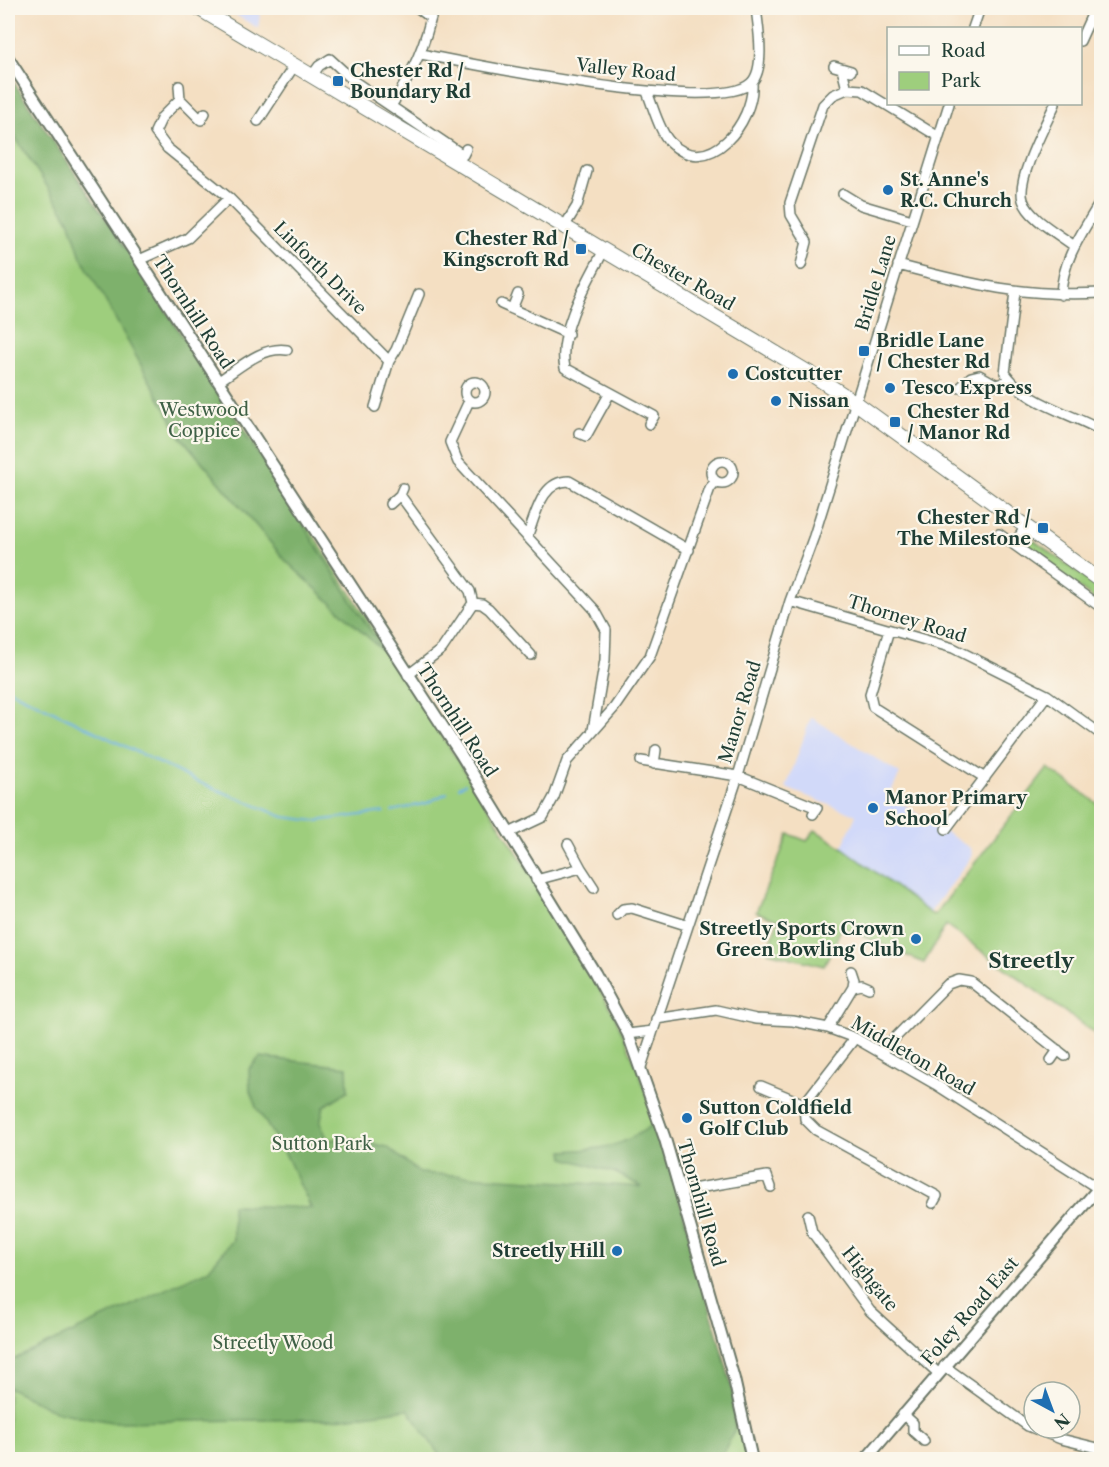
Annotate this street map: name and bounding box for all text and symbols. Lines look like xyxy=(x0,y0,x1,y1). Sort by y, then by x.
legend xyxy=(887,27,1082,105)
text: Road xyxy=(941,40,986,62)
street label: Valley Road xyxy=(574,54,677,86)
place label: Chester Rd / Boundary Rd xyxy=(350,60,471,103)
text: Park xyxy=(941,70,982,92)
marker: Chester Rd / Boundary Rd xyxy=(331,74,345,88)
place label: St. Anne's R.C. Church xyxy=(900,169,1013,212)
marker: St. Anne's R.C. Church xyxy=(881,183,895,197)
street label: Linforth Drive xyxy=(269,217,371,319)
place label: Chester Rd / Kingscroft Rd xyxy=(443,228,569,271)
street label: Bridle Lane xyxy=(851,232,901,334)
street label: Chester Road xyxy=(627,238,739,316)
marker: Chester Rd / Kingscroft Rd xyxy=(574,242,588,256)
street label: Thornhill Road xyxy=(148,251,238,373)
place label: Bridle Lane / Chester Rd xyxy=(876,330,990,373)
marker: Bridle Lane / Chester Rd xyxy=(857,344,871,358)
place label: Costcutter xyxy=(745,363,842,385)
marker: Costcutter xyxy=(726,367,740,381)
place label: Tesco Express xyxy=(902,377,1032,399)
marker: Tesco Express xyxy=(883,381,897,395)
place label: Nissan xyxy=(788,390,850,412)
marker: Nissan xyxy=(769,394,783,408)
park label: Westwood Coppice xyxy=(158,399,249,442)
place label: Chester Rd / Manor Rd xyxy=(907,401,1010,444)
marker: Chester Rd / Manor Rd xyxy=(888,415,902,429)
place label: Chester Rd / The Milestone xyxy=(897,507,1031,550)
marker: Chester Rd / The Milestone xyxy=(1036,521,1050,535)
street label: Thorney Road xyxy=(845,590,969,648)
street label: Manor Road xyxy=(714,658,766,766)
street label: Thornhill Road xyxy=(412,659,502,781)
place label: Manor Primary School xyxy=(885,787,1028,830)
marker: Manor Primary School xyxy=(866,801,880,815)
place label: Streetly Sports Crown Green Bowling Club xyxy=(699,918,905,961)
marker: Streetly Sports Crown Green Bowling Club xyxy=(909,932,923,946)
district label: Streetly xyxy=(988,948,1075,973)
street label: Middleton Road xyxy=(847,1012,979,1100)
place label: Sutton Coldfield Golf Club xyxy=(699,1097,852,1140)
marker: Sutton Coldfield Golf Club xyxy=(680,1111,694,1125)
park label: Sutton Park xyxy=(272,1133,374,1155)
street label: Thornhill Road xyxy=(672,1137,730,1269)
place label: Streetly Hill xyxy=(492,1240,605,1262)
street label: Highgate xyxy=(837,1242,903,1316)
marker: Streetly Hill xyxy=(610,1244,624,1258)
street label: Foley Road East xyxy=(917,1252,1024,1370)
park label: Streetly Wood xyxy=(212,1332,334,1354)
north arrow xyxy=(1022,1380,1082,1440)
text: N xyxy=(1050,1409,1074,1433)

